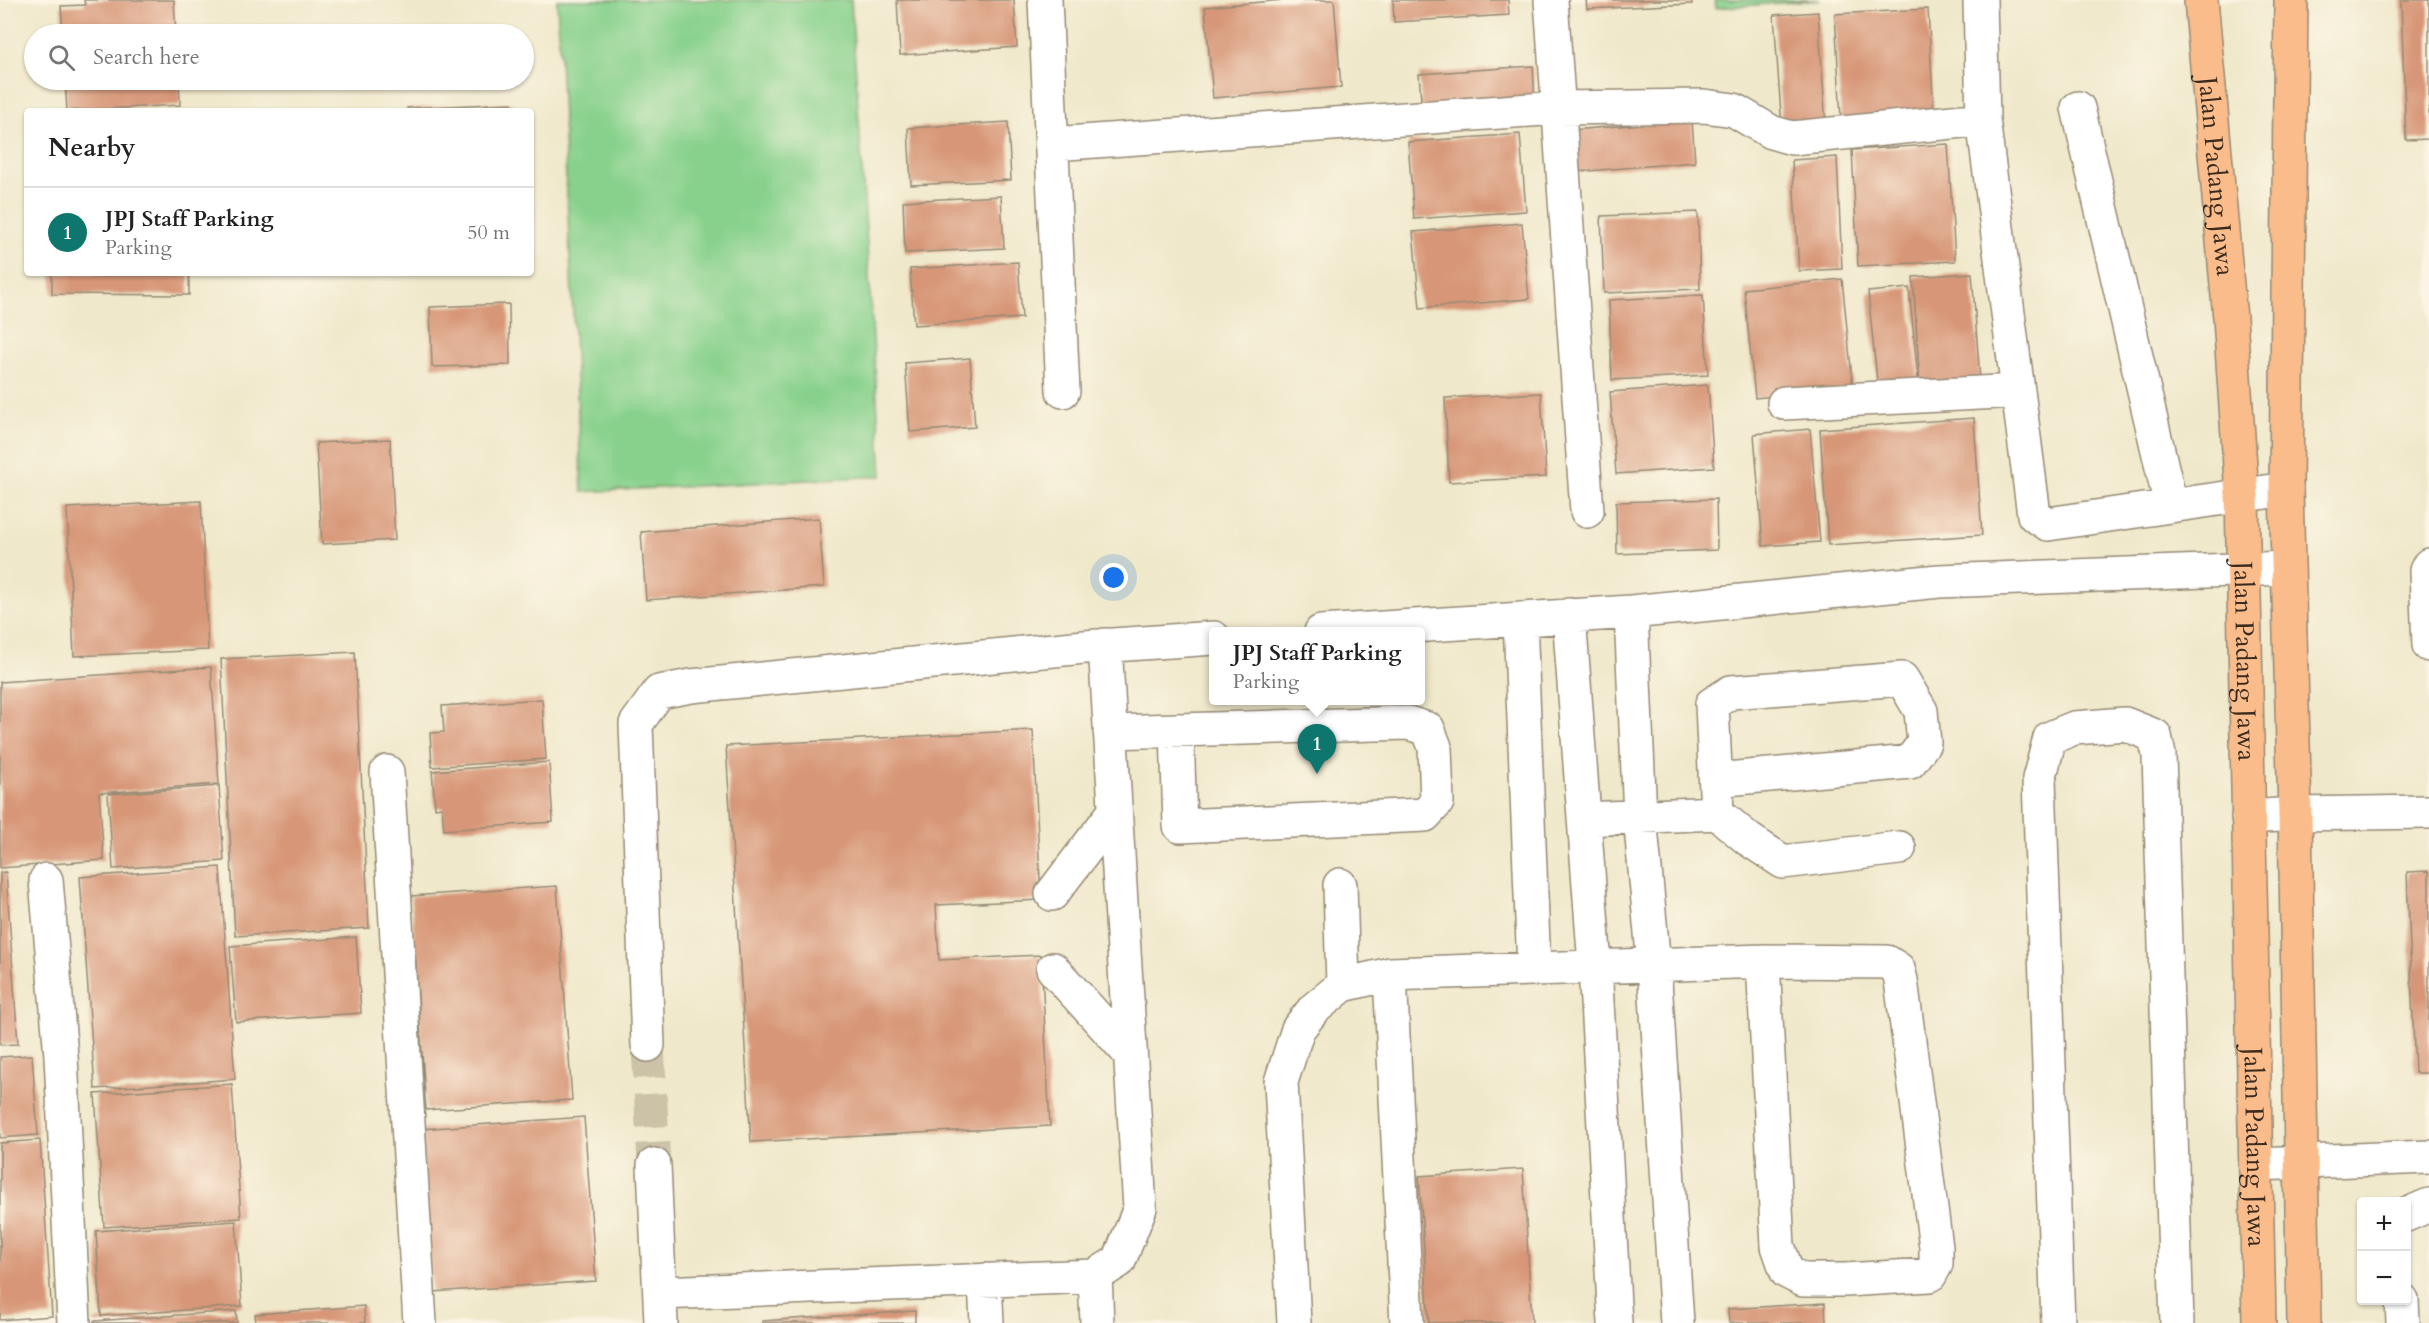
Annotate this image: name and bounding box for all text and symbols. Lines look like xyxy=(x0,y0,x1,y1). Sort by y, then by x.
search box xyxy=(24,24,534,90)
icon: search xyxy=(45,41,78,74)
text: Search here xyxy=(93,42,200,72)
street label: Jalan Padang Jawa xyxy=(2190,71,2243,277)
text: Nearby xyxy=(48,130,136,165)
text: JPJ Staff Parking xyxy=(105,204,274,234)
text: 1 xyxy=(62,219,73,246)
text: 50 m xyxy=(467,219,510,246)
text: Parking xyxy=(105,234,172,261)
street label: Jalan Padang Jawa xyxy=(2225,557,2264,762)
your location xyxy=(1099,563,1128,592)
popup xyxy=(1209,627,1425,705)
text: JPJ Staff Parking xyxy=(1233,638,1401,668)
text: Parking xyxy=(1233,668,1299,695)
pin: 1 xyxy=(1298,724,1336,774)
street label: Jalan Padang Jawa xyxy=(2235,1043,2274,1247)
map controls xyxy=(2357,1197,2411,1305)
button: + xyxy=(2357,1197,2411,1251)
button: − xyxy=(2357,1251,2411,1305)

